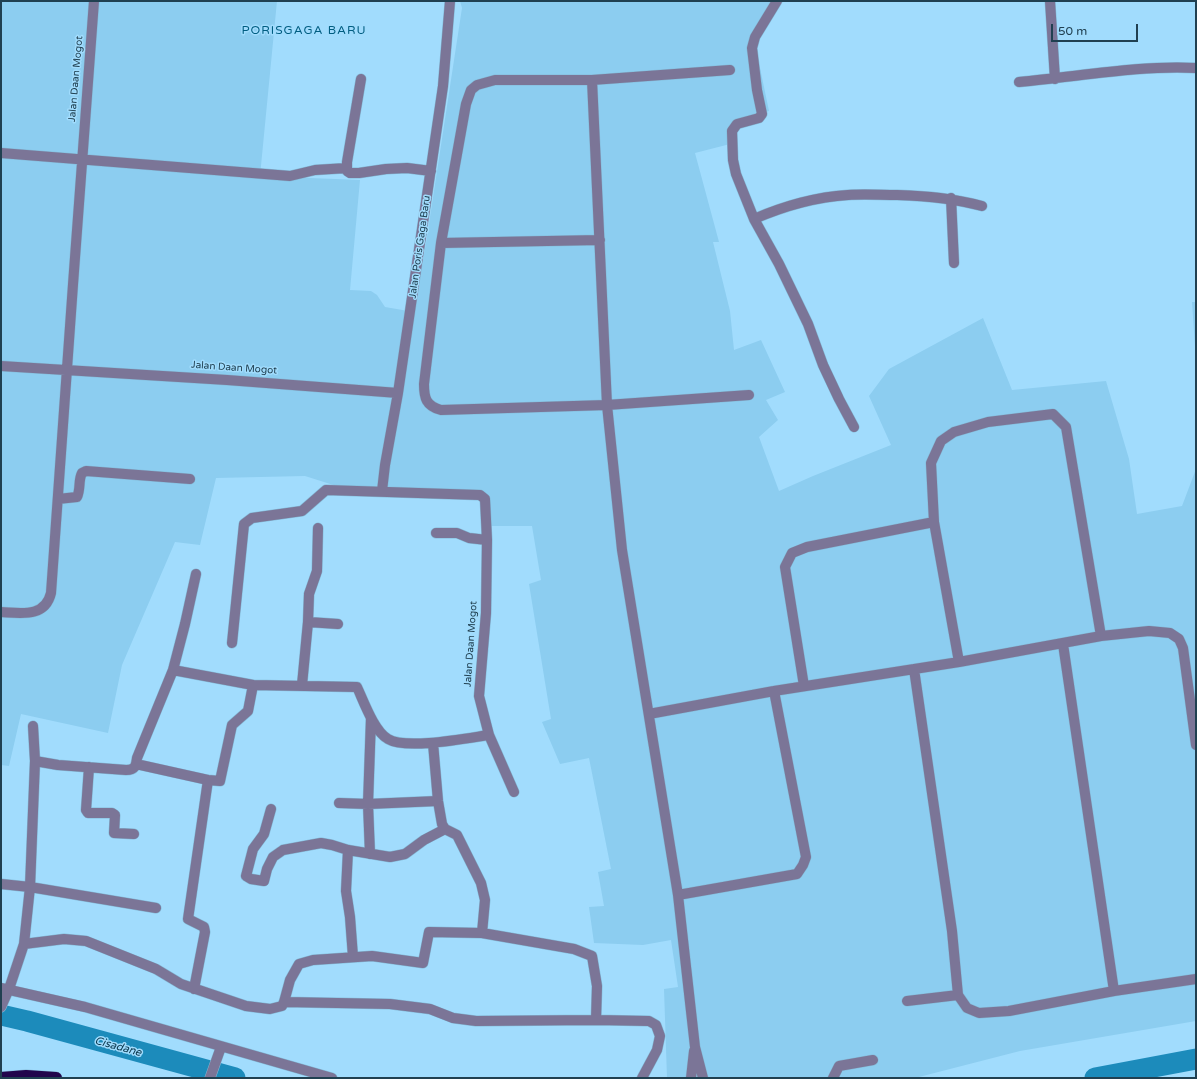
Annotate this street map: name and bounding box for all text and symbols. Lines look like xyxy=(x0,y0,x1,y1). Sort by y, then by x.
scale bar xyxy=(1053,16,1140,42)
district label: PORISGAGA BARU xyxy=(241,24,367,38)
text: 50 m xyxy=(1058,24,1087,38)
street label: Jalan Daan Mogot xyxy=(66,36,86,122)
street label: Jalan Poris Gaga Baru xyxy=(407,195,433,299)
street label: Jalan Daan Mogot xyxy=(191,359,277,377)
street label: Jalan Daan Mogot xyxy=(462,601,480,687)
water label: Cisadane xyxy=(93,1034,143,1060)

